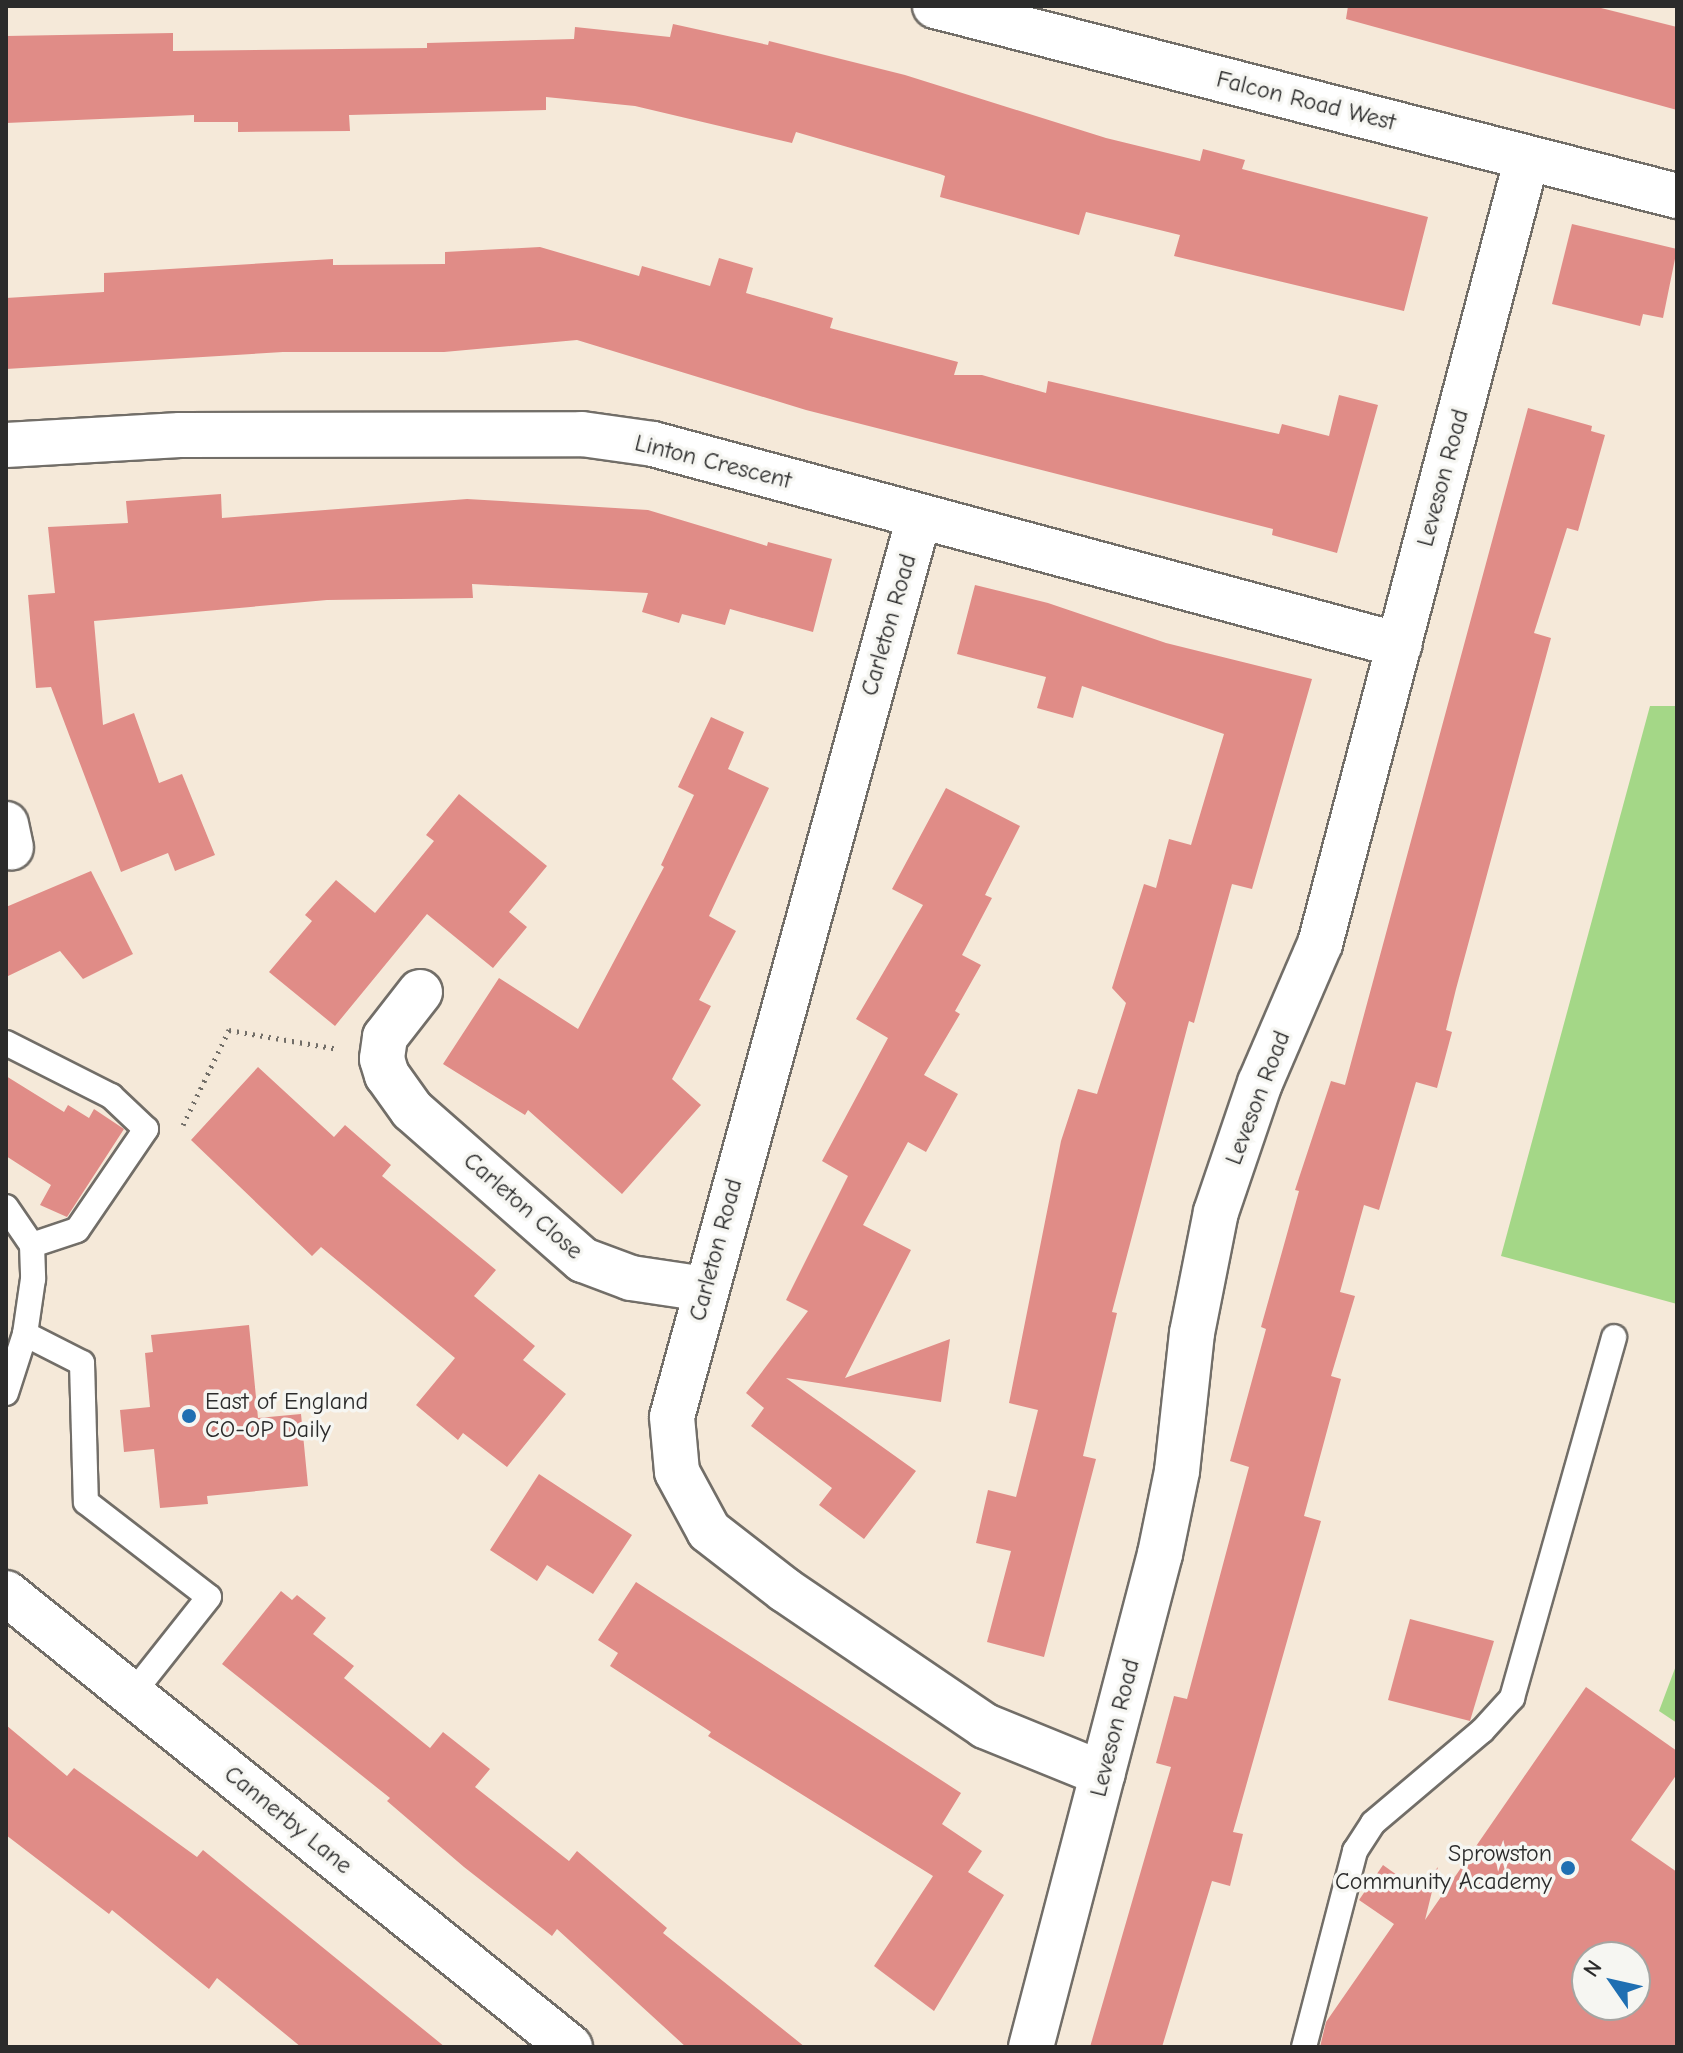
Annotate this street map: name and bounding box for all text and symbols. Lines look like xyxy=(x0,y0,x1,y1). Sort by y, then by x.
street label: Falcon Road West xyxy=(1213,65,1399,137)
street label: Leveson Road xyxy=(1411,406,1475,550)
street label: Linton Crescent xyxy=(632,429,794,495)
street label: Carleton Road xyxy=(855,551,923,699)
street label: Leveson Road xyxy=(1219,1027,1297,1169)
street label: Carleton Close xyxy=(458,1146,588,1266)
street label: Carleton Road xyxy=(683,1176,749,1324)
place label: East of England CO-OP Daily xyxy=(205,1388,368,1444)
marker: East of England CO-OP Daily xyxy=(180,1407,198,1425)
street label: Leveson Road xyxy=(1084,1656,1146,1800)
street label: Cannerby Lane xyxy=(218,1760,358,1880)
place label: Sprowston Community Academy xyxy=(1335,1840,1552,1896)
marker: Sprowston Community Academy xyxy=(1559,1859,1577,1877)
north arrow xyxy=(1571,1941,1651,2021)
text: N xyxy=(1578,1955,1608,1982)

